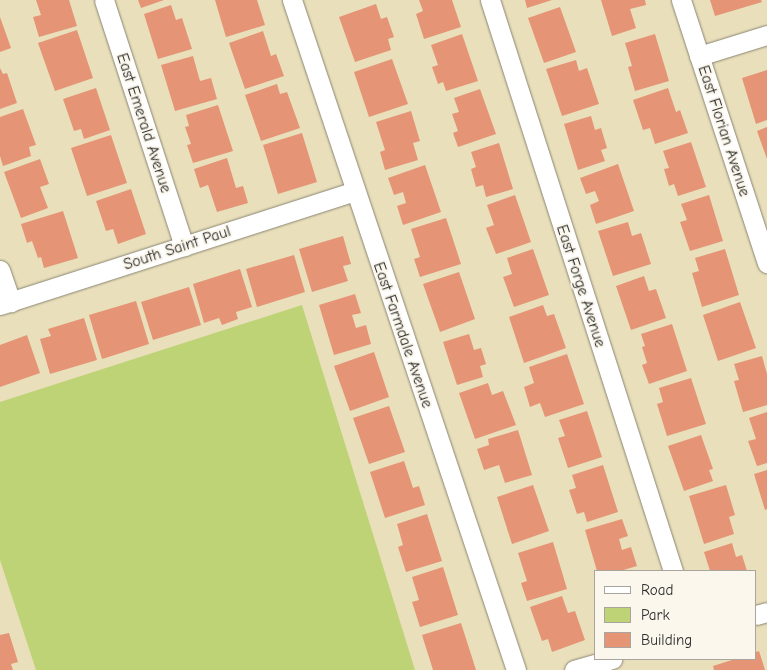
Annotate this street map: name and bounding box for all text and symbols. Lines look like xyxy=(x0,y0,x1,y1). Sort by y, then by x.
street label: East Emerald Avenue xyxy=(112,51,176,195)
street label: East Florian Avenue xyxy=(694,63,754,199)
street label: South Saint Paul xyxy=(121,222,233,274)
street label: East Forge Avenue xyxy=(552,222,610,350)
street label: East Farmdale Avenue xyxy=(369,260,437,410)
legend xyxy=(594,570,757,660)
text: Road xyxy=(641,581,673,599)
text: Park xyxy=(641,606,670,624)
text: Building xyxy=(641,631,692,649)

